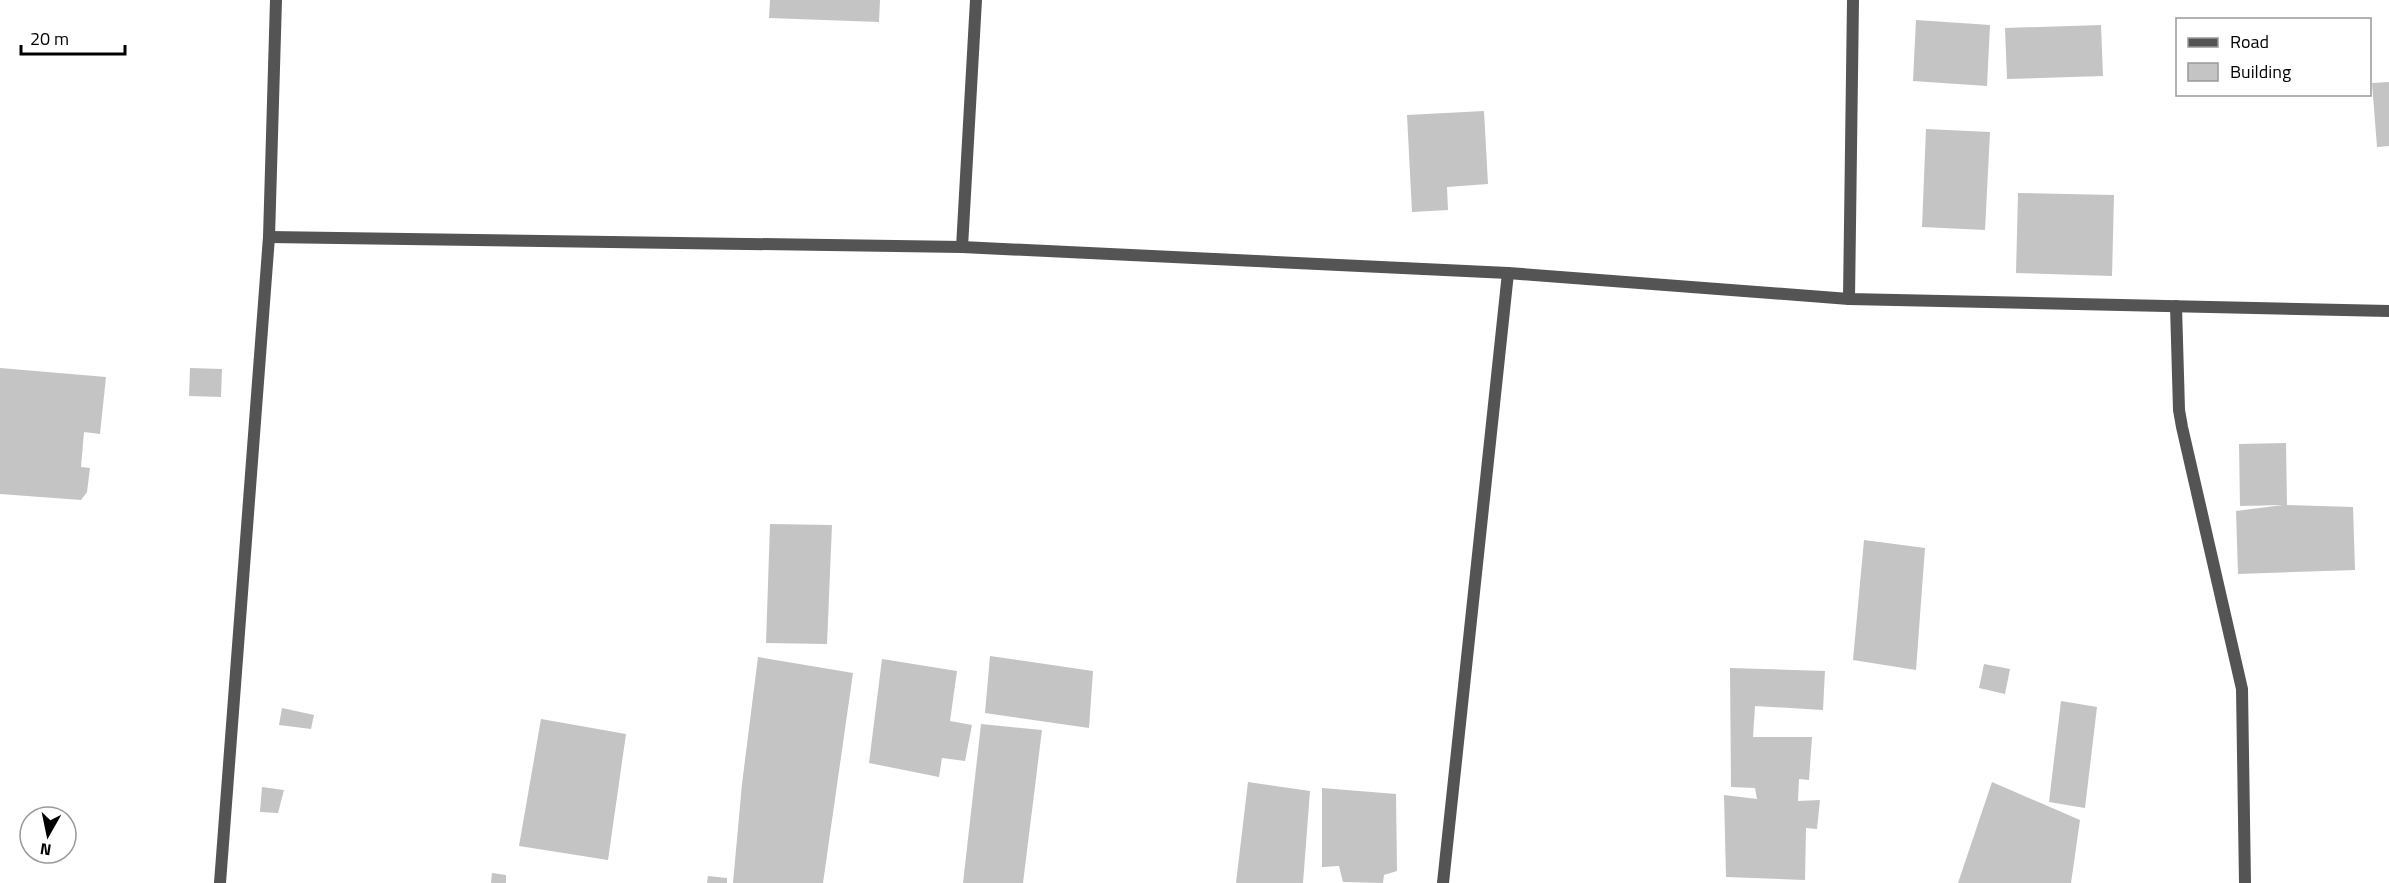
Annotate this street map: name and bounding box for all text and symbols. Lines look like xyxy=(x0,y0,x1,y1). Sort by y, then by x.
scale bar xyxy=(21,18,124,56)
legend xyxy=(2176,18,2371,96)
text: 20 m xyxy=(30,25,69,52)
text: Road xyxy=(2230,28,2269,55)
text: Building xyxy=(2230,58,2291,85)
north arrow xyxy=(18,805,78,865)
text: N xyxy=(38,837,53,863)

